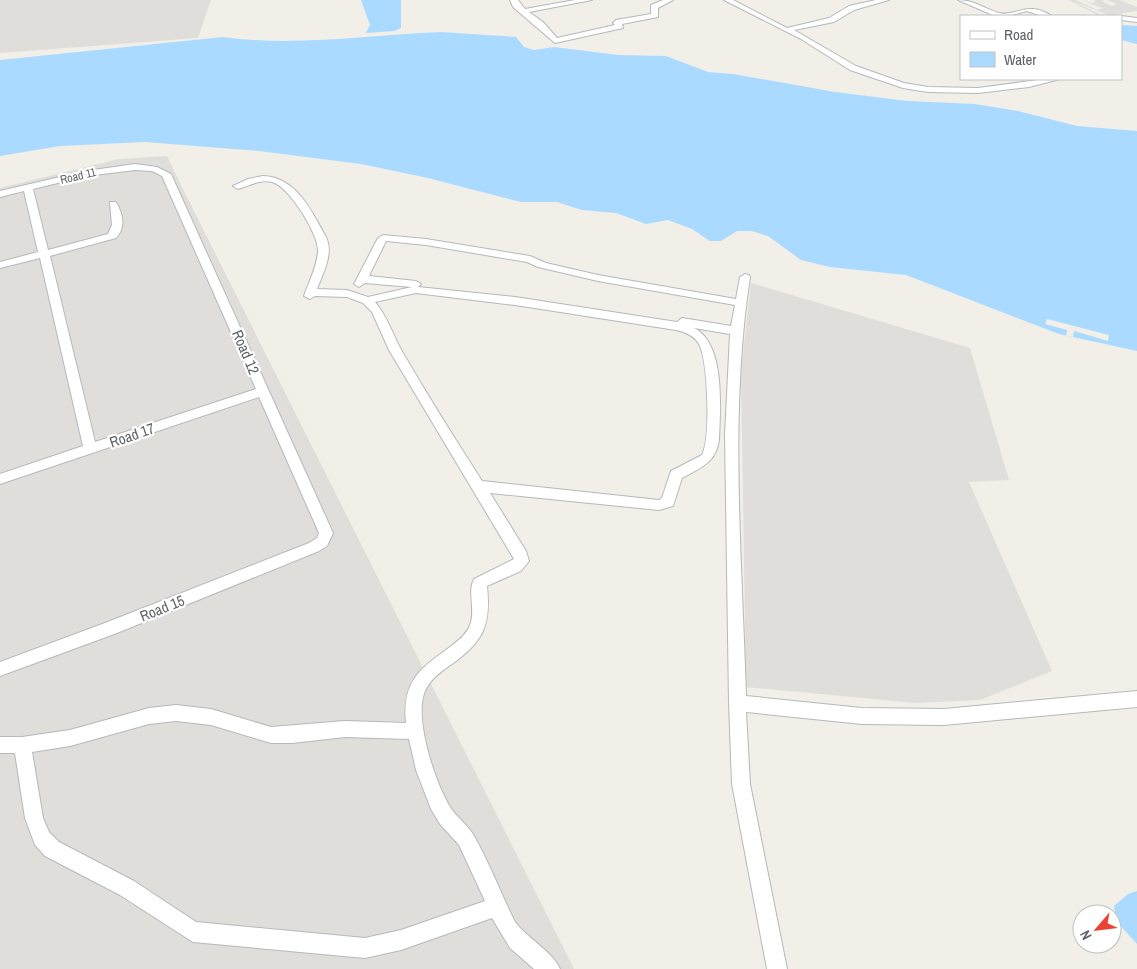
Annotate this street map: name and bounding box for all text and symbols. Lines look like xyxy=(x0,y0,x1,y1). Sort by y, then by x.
legend xyxy=(960,15,1122,80)
text: Road xyxy=(1004,24,1033,45)
text: Water xyxy=(1004,49,1036,70)
street label: Road 11 xyxy=(58,164,98,188)
street label: Road 12 xyxy=(227,326,265,378)
street label: Road 17 xyxy=(107,417,158,452)
street label: Road 15 xyxy=(137,589,188,626)
north arrow xyxy=(1072,904,1122,954)
text: N xyxy=(1076,927,1095,943)

